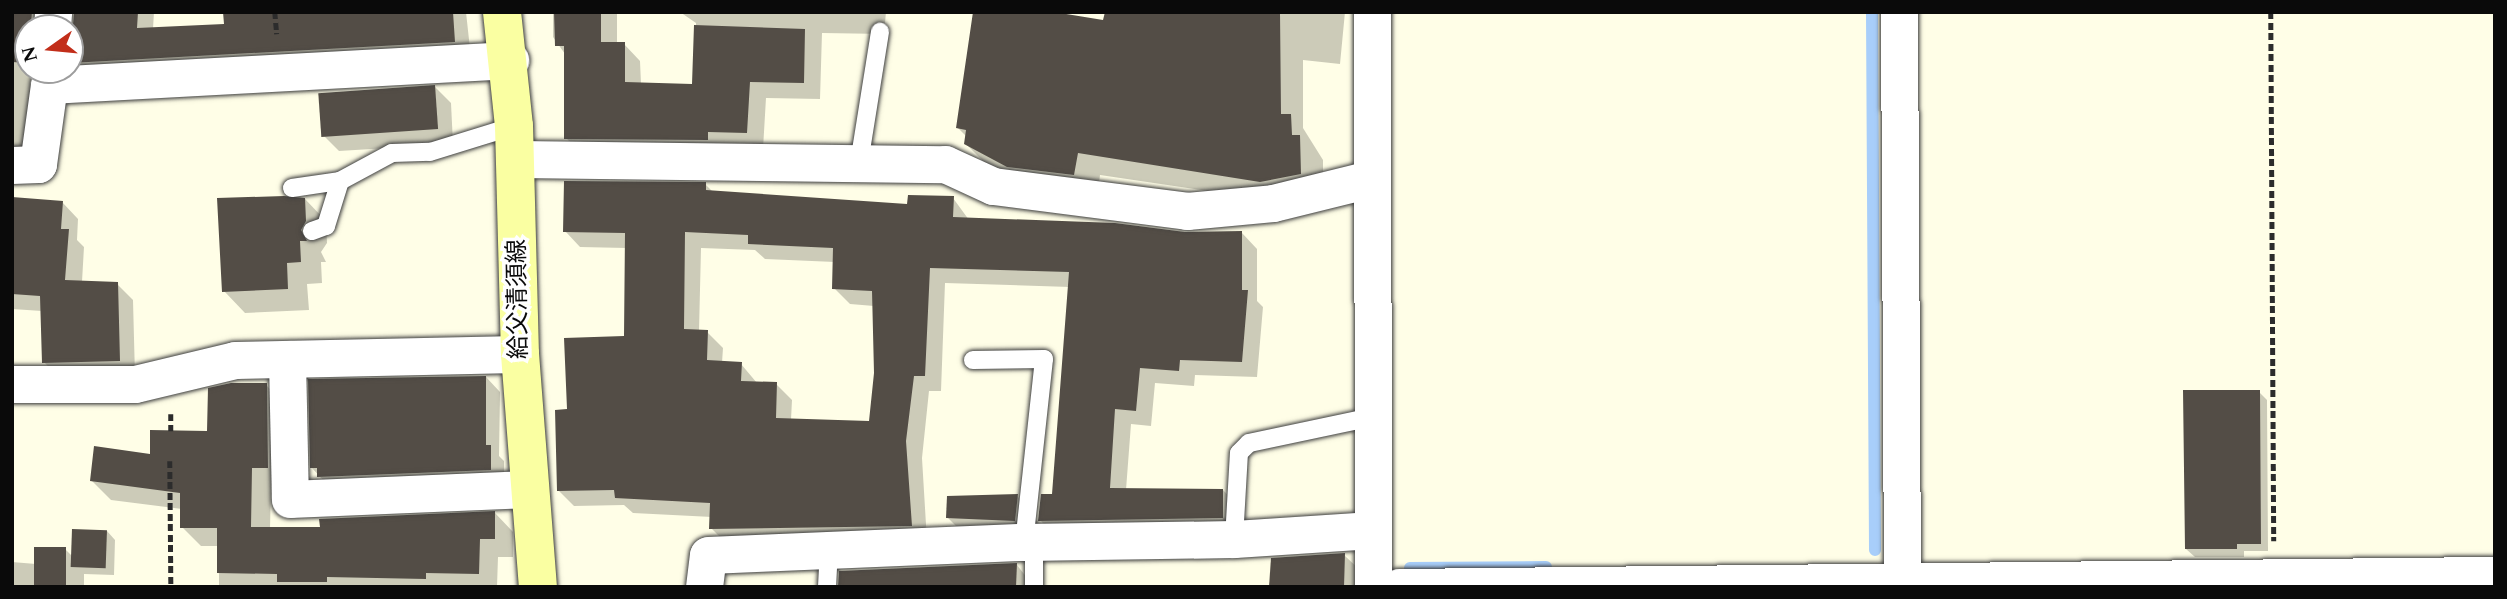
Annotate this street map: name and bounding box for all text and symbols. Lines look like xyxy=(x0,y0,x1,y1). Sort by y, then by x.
north arrow xyxy=(14,14,84,84)
text: N xyxy=(14,43,46,65)
street label: 給父清須線 xyxy=(504,239,534,359)

